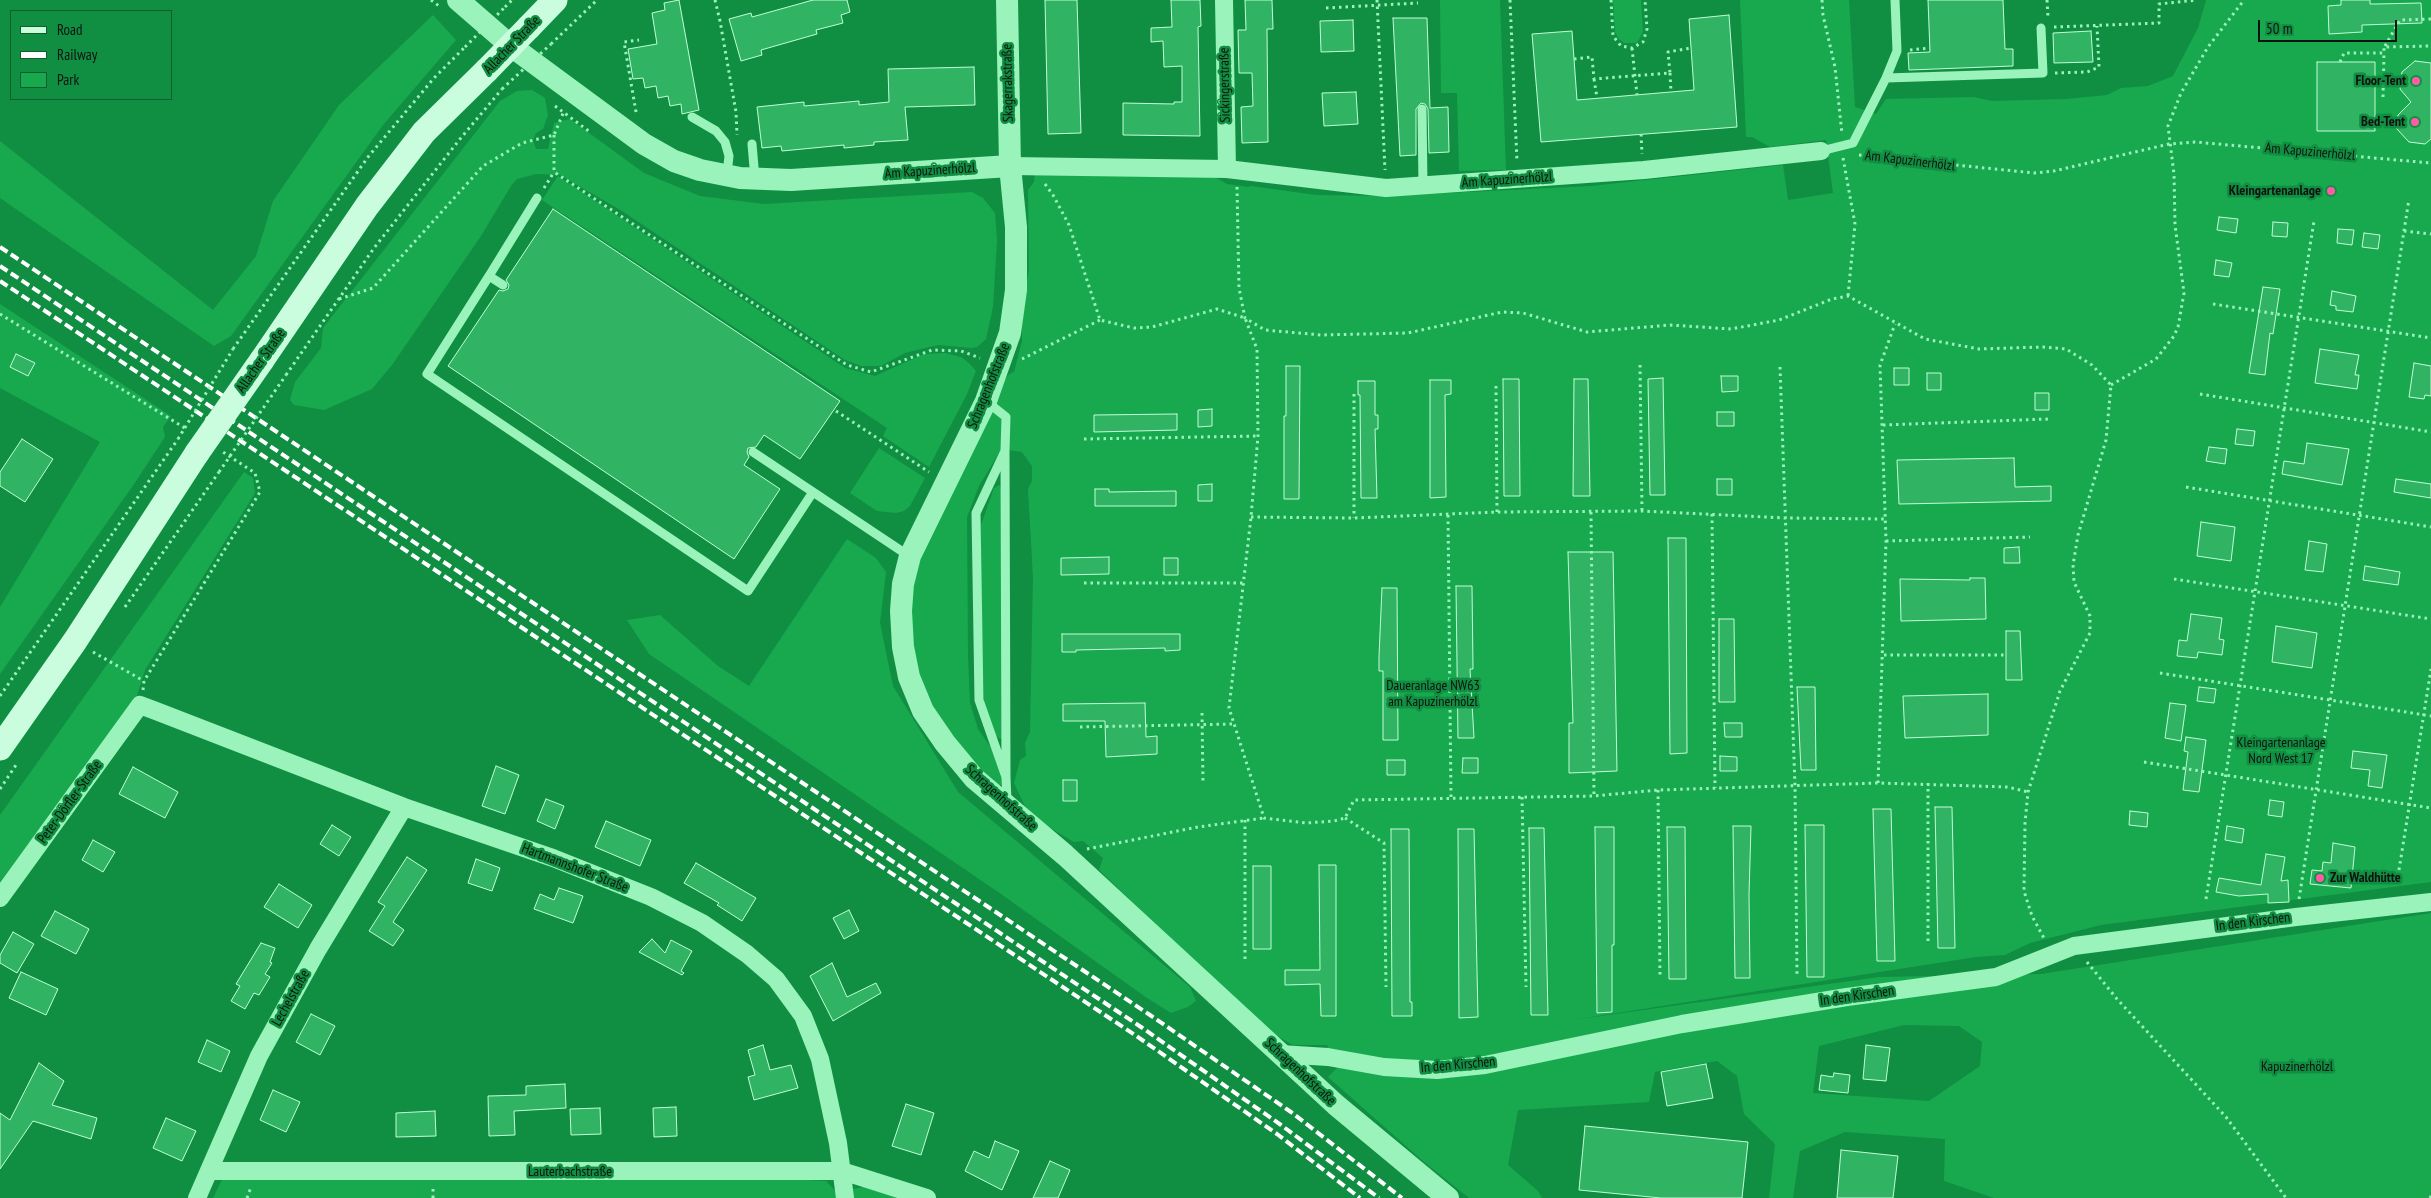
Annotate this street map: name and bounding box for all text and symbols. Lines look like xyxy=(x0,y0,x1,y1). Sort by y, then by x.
legend xyxy=(10,10,172,100)
scale bar xyxy=(2261,10,2400,42)
street label: Allacher Straße xyxy=(480,12,544,78)
text: 50 m xyxy=(2266,19,2292,38)
text: Road xyxy=(57,20,83,39)
street label: Skagerrakstraße xyxy=(999,44,1017,122)
text: Railway xyxy=(57,45,97,64)
street label: Sickingerstraße xyxy=(1216,47,1234,123)
text: Park xyxy=(57,70,79,89)
place label: Floor-Tent xyxy=(2355,73,2406,89)
marker: Floor-Tent xyxy=(2410,75,2422,87)
place label: Bed-Tent xyxy=(2361,114,2405,130)
marker: Bed-Tent xyxy=(2409,116,2421,128)
street label: Am Kapuzinerhölzl xyxy=(2264,140,2356,164)
street label: Am Kapuzinerhölzl xyxy=(1864,147,1956,175)
street label: Am Kapuzinerhölzl xyxy=(884,159,976,183)
street label: Am Kapuzinerhölzl xyxy=(1461,168,1553,192)
place label: Kleingartenanlage xyxy=(2229,183,2321,199)
marker: Kleingartenanlage xyxy=(2325,185,2337,197)
street label: Allacher Straße xyxy=(233,326,289,396)
street label: Schragenhofstraße xyxy=(964,341,1014,431)
park label: Daueranlage NW63 am Kapuzinerhölzl xyxy=(1386,678,1480,710)
park label: Kleingartenanlage Nord West 17 xyxy=(2236,735,2326,768)
street label: Peter-Dörfler-Straße xyxy=(34,757,106,847)
street label: Schragenhofstraße xyxy=(962,761,1040,835)
street label: Hartmannshofer Straße xyxy=(519,840,631,896)
place label: Zur Waldhütte xyxy=(2330,870,2401,886)
marker: Zur Waldhütte xyxy=(2314,872,2326,884)
street label: In den Kirschen xyxy=(2215,909,2291,935)
street label: Lechelstraße xyxy=(269,967,313,1029)
street label: In den Kirschen xyxy=(1819,982,1895,1010)
street label: Schragenhofstraße xyxy=(1261,1035,1339,1109)
street label: In den Kirschen xyxy=(1420,1053,1496,1077)
park label: Kapuzinerhölzl xyxy=(2261,1059,2333,1075)
street label: Lauterbachstraße xyxy=(528,1164,612,1180)

